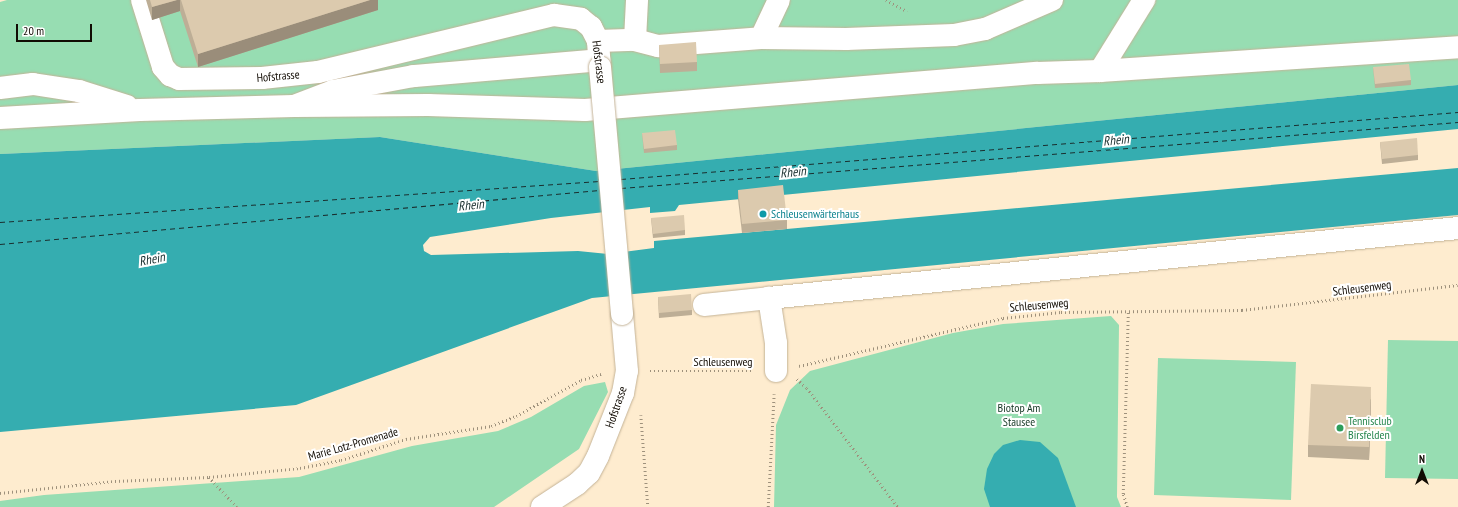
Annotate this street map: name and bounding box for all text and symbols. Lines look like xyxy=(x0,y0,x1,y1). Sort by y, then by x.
scale bar xyxy=(18,16,94,42)
text: 20 m xyxy=(23,23,44,38)
street label: Hofstrasse xyxy=(589,40,609,84)
street label: Hofstrasse xyxy=(256,67,300,85)
water label: Rhein xyxy=(1102,132,1130,150)
water label: Rhein xyxy=(779,164,807,182)
water label: Rhein xyxy=(457,197,485,215)
place label: Schleusenwärterhaus xyxy=(771,207,859,221)
marker: Schleusenwärterhaus xyxy=(758,209,768,219)
water label: Rhein xyxy=(138,250,166,270)
street label: Schleusenweg xyxy=(1332,277,1392,299)
street label: Schleusenweg xyxy=(1009,295,1069,315)
street label: Schleusenweg xyxy=(694,355,752,369)
street label: Hofstrasse xyxy=(602,384,630,430)
park label: Biotop Am Stausee xyxy=(997,401,1041,429)
place label: Tennisclub Birsfelden xyxy=(1348,414,1392,442)
marker: Tennisclub Birsfelden xyxy=(1335,423,1345,433)
street label: Marie Lotz-Promenade xyxy=(306,424,400,464)
north arrow xyxy=(1402,451,1442,491)
text: N xyxy=(1419,452,1425,466)

